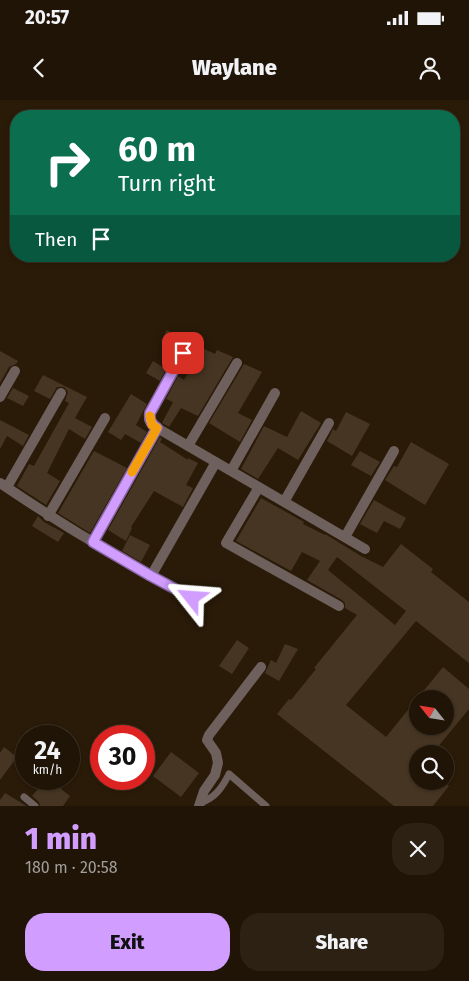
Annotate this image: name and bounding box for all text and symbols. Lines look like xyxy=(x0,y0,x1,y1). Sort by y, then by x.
text: 20:57 xyxy=(25,6,69,29)
icon: back xyxy=(25,54,53,82)
text: Waylane xyxy=(192,54,277,81)
icon: person xyxy=(416,54,444,82)
text: 60 m xyxy=(118,128,196,170)
icon: right xyxy=(35,130,100,195)
text: Turn right xyxy=(118,170,215,197)
icon: arrive xyxy=(87,225,115,253)
text: Then xyxy=(35,228,77,251)
pin xyxy=(162,332,204,374)
icon: arrive xyxy=(169,339,197,367)
position arrow xyxy=(165,571,217,623)
north arrow xyxy=(409,690,454,735)
map controls xyxy=(409,690,454,790)
speed limit sign: 30 xyxy=(90,725,155,790)
text: 24 xyxy=(34,736,61,766)
button: search xyxy=(409,745,454,790)
text: km/h xyxy=(33,763,62,777)
text: 1 min xyxy=(25,821,97,857)
button: close xyxy=(392,823,444,875)
text: 180 m · 20:58 xyxy=(25,858,118,877)
button: Exit xyxy=(25,913,230,971)
button: Share xyxy=(240,913,444,971)

